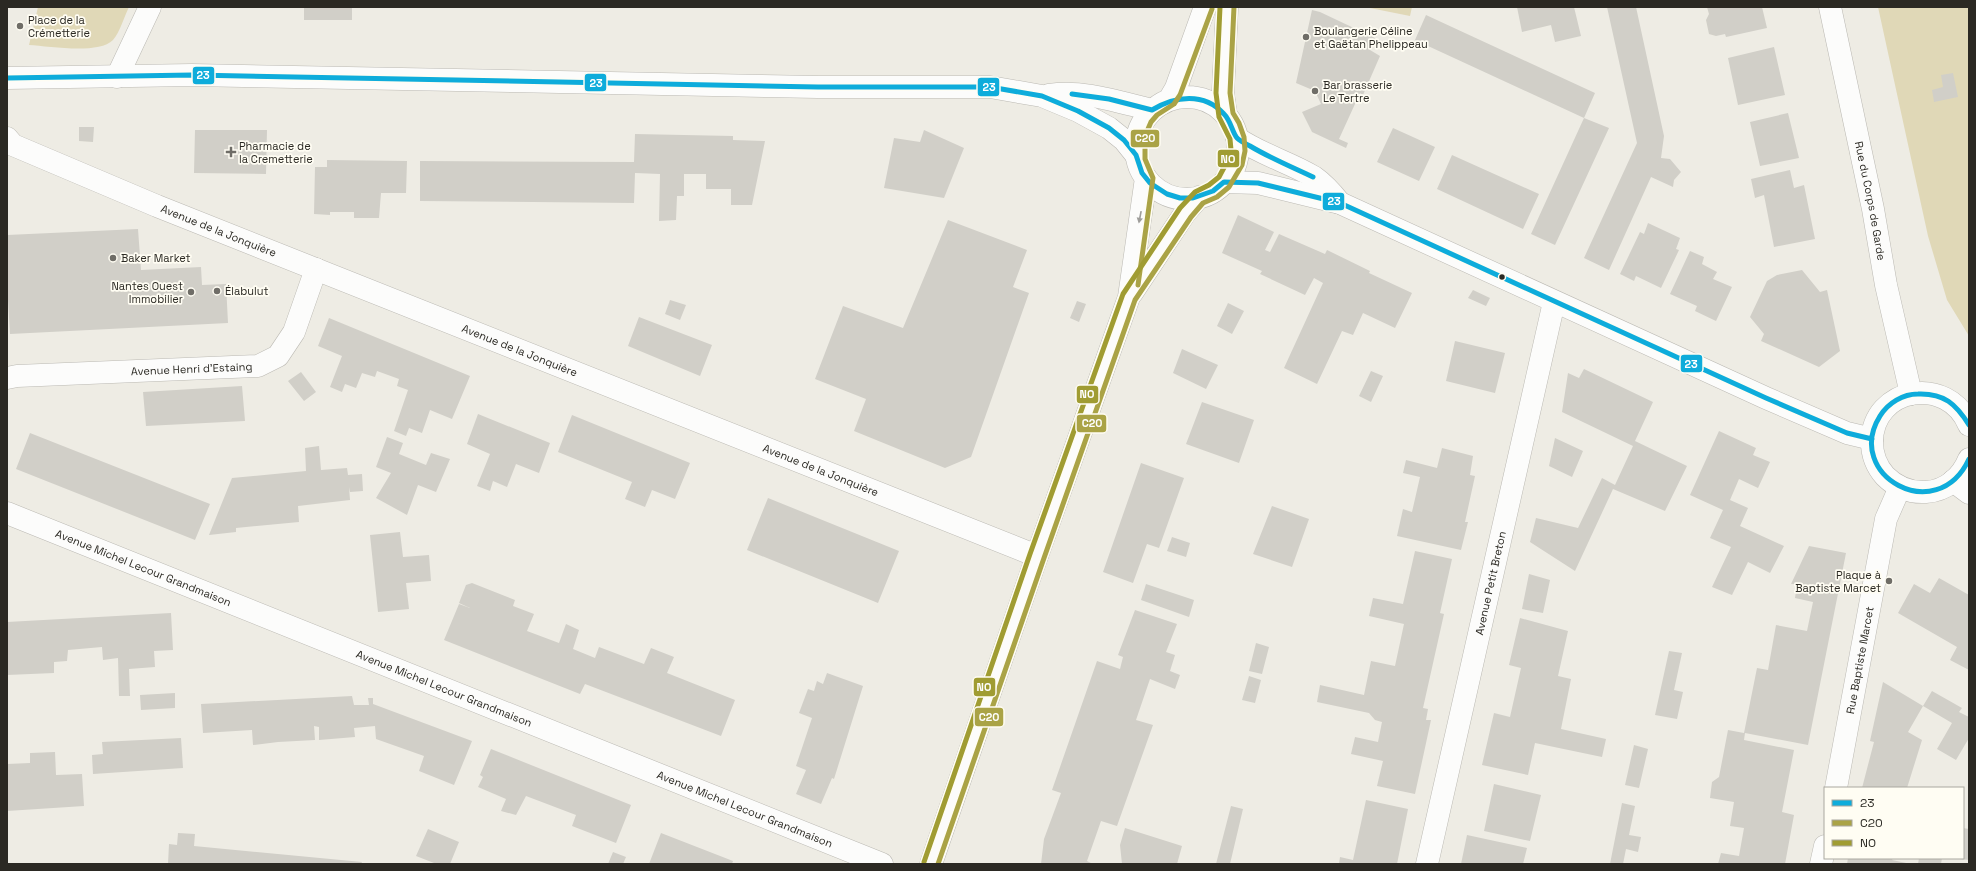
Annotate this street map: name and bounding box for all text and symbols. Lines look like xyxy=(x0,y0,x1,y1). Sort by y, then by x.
place label: Place de la Crémetterie xyxy=(28,13,90,40)
marker: Place de la Crémetterie xyxy=(15,21,25,31)
place label: Boulangerie Céline et Gaëtan Phelippeau xyxy=(1314,24,1428,51)
marker: Boulangerie Céline et Gaëtan Phelippeau xyxy=(1301,32,1311,42)
line badge: 23 xyxy=(192,66,215,85)
text: 23 xyxy=(196,68,210,82)
line badge: 23 xyxy=(584,73,607,92)
text: 23 xyxy=(589,76,603,90)
line badge: 23 xyxy=(977,77,1000,97)
place label: Bar brasserie Le Tertre xyxy=(1323,78,1392,105)
text: 23 xyxy=(982,80,996,94)
marker: Bar brasserie Le Tertre xyxy=(1310,86,1320,96)
line badge: C20 xyxy=(1130,129,1160,148)
text: C20 xyxy=(1135,131,1155,145)
place label: Pharmacie de la Cremetterie xyxy=(239,139,313,166)
street label: Rue du Corps de Garde xyxy=(1852,140,1889,261)
marker: Pharmacie de la Cremetterie xyxy=(226,147,236,157)
line badge: NO xyxy=(1217,149,1240,168)
text: NO xyxy=(1221,152,1235,166)
line badge: 23 xyxy=(1322,192,1345,211)
text: 23 xyxy=(1327,194,1341,208)
street label: Avenue de la Jonquière xyxy=(159,201,279,260)
one-way arrow xyxy=(1137,210,1143,223)
place label: Baker Market xyxy=(121,251,191,265)
marker: Baker Market xyxy=(108,253,118,263)
unlabelled marker xyxy=(1497,272,1507,282)
place label: Nantes Ouest Immobilier xyxy=(111,279,183,306)
place label: Élabulut xyxy=(225,284,269,298)
marker: Élabulut xyxy=(212,286,222,296)
marker: Nantes Ouest Immobilier xyxy=(186,287,196,297)
street label: Avenue de la Jonquière xyxy=(460,321,580,380)
line badge: 23 xyxy=(1680,354,1703,373)
text: 23 xyxy=(1684,357,1698,371)
street label: Avenue Henri d'Estaing xyxy=(131,359,253,378)
line badge: NO xyxy=(1076,385,1099,404)
text: NO xyxy=(1080,387,1094,401)
line badge: C20 xyxy=(1076,414,1107,433)
text: C20 xyxy=(1082,416,1102,430)
street label: Avenue de la Jonquière xyxy=(761,441,881,499)
street label: Avenue Michel Lecour Grandmaison xyxy=(54,526,233,609)
street label: Avenue Petit Breton xyxy=(1472,530,1509,636)
place label: Plaque à Baptiste Marcet xyxy=(1795,568,1882,595)
marker: Plaque à Baptiste Marcet xyxy=(1884,576,1894,586)
street label: Rue Baptiste Marcet xyxy=(1843,605,1877,715)
street label: Avenue Michel Lecour Grandmaison xyxy=(354,647,534,730)
line badge: NO xyxy=(973,677,996,697)
text: NO xyxy=(977,680,991,694)
line badge: C20 xyxy=(974,707,1004,727)
text: C20 xyxy=(979,710,999,724)
street label: Avenue Michel Lecour Grandmaison xyxy=(655,767,835,851)
legend xyxy=(1824,787,1964,859)
text: 23 xyxy=(1860,795,1874,811)
text: C20 xyxy=(1860,815,1883,831)
text: NO xyxy=(1860,835,1876,851)

